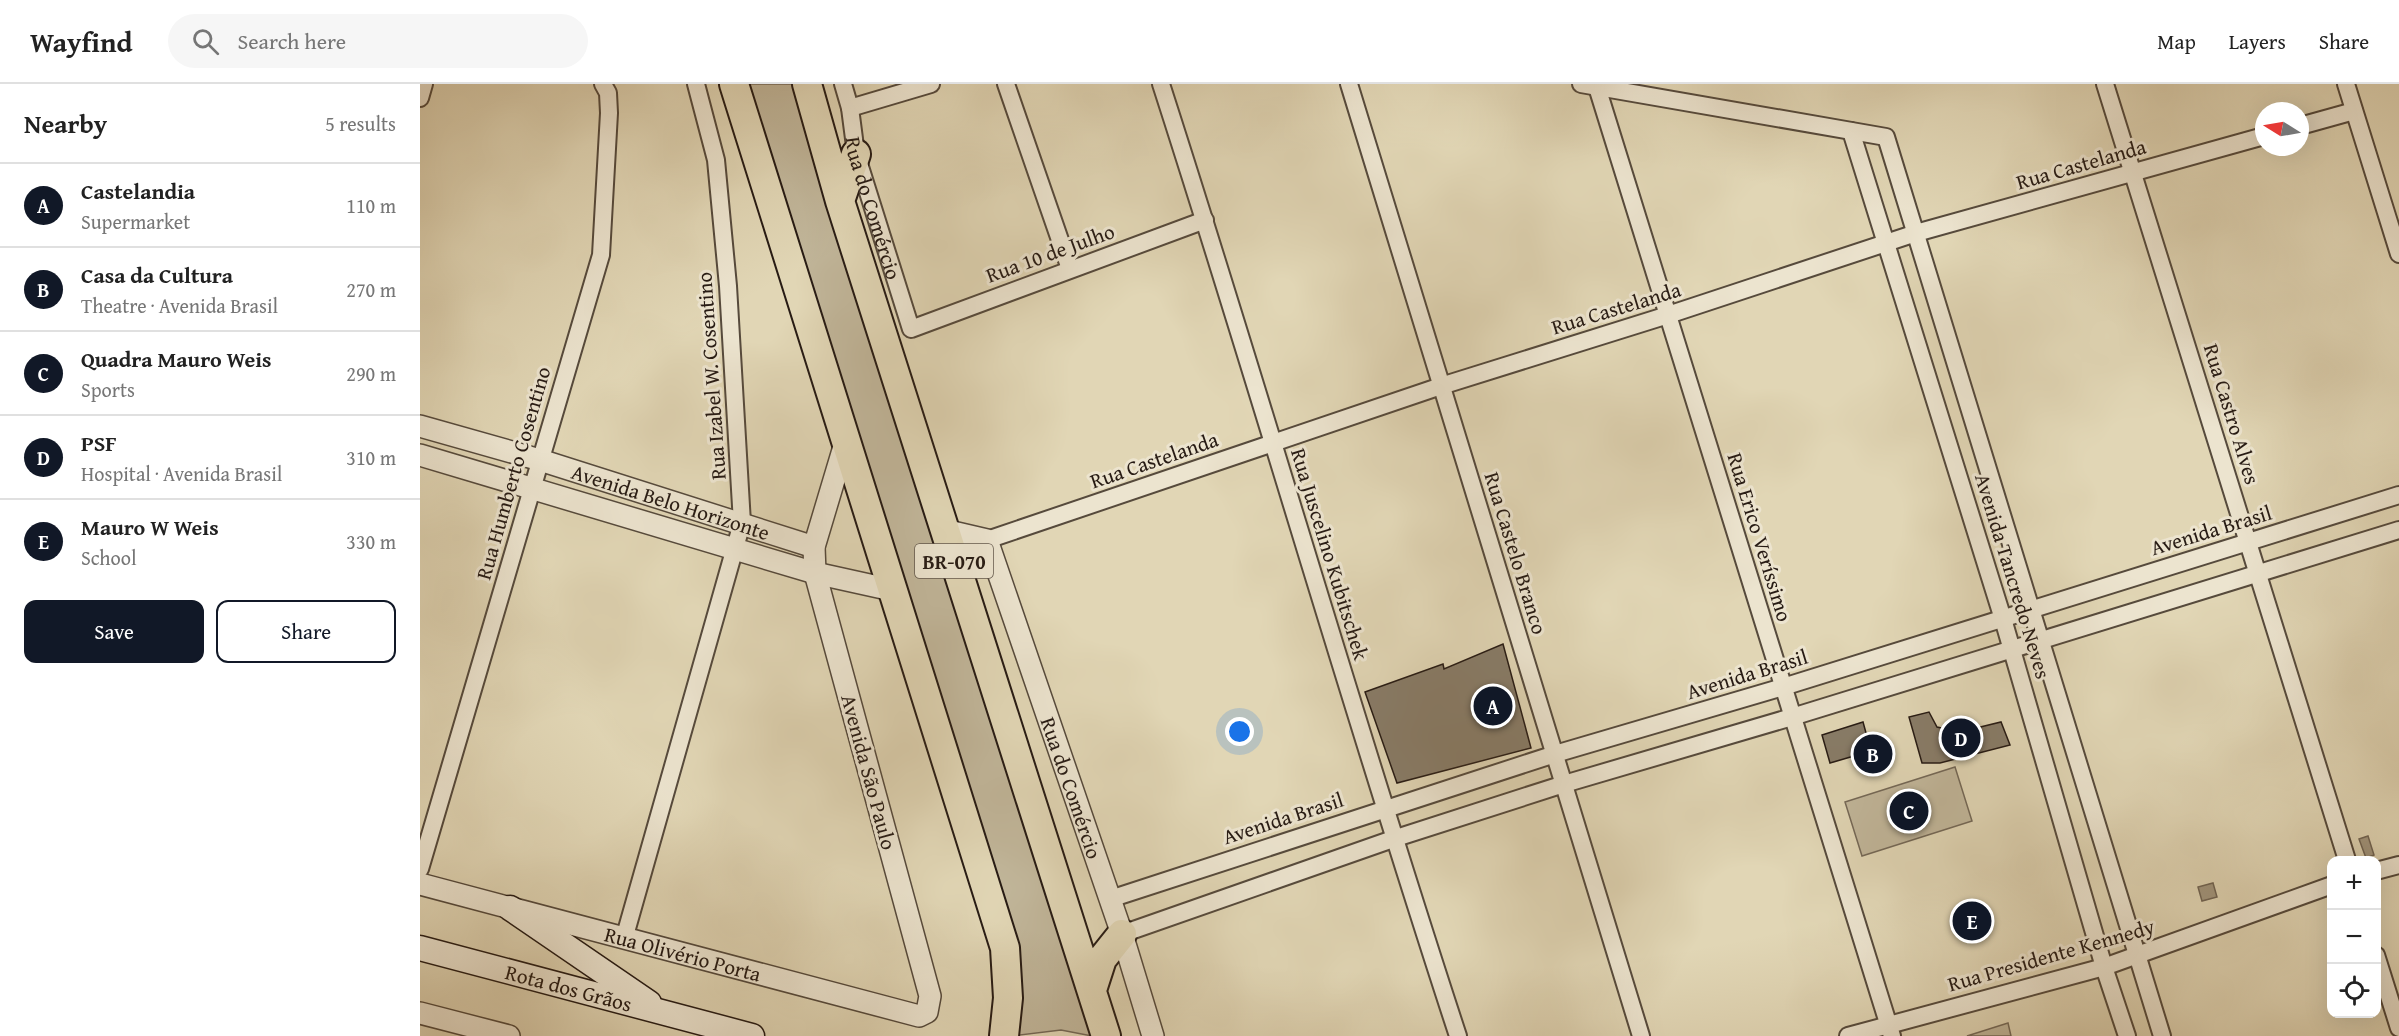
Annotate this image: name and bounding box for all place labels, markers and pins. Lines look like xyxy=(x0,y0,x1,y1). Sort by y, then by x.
pin: A xyxy=(1474,684,1512,728)
pin: D xyxy=(1942,716,1980,760)
pin: B xyxy=(1854,732,1892,776)
pin: C xyxy=(1890,788,1928,834)
pin: E xyxy=(1952,898,1992,944)

